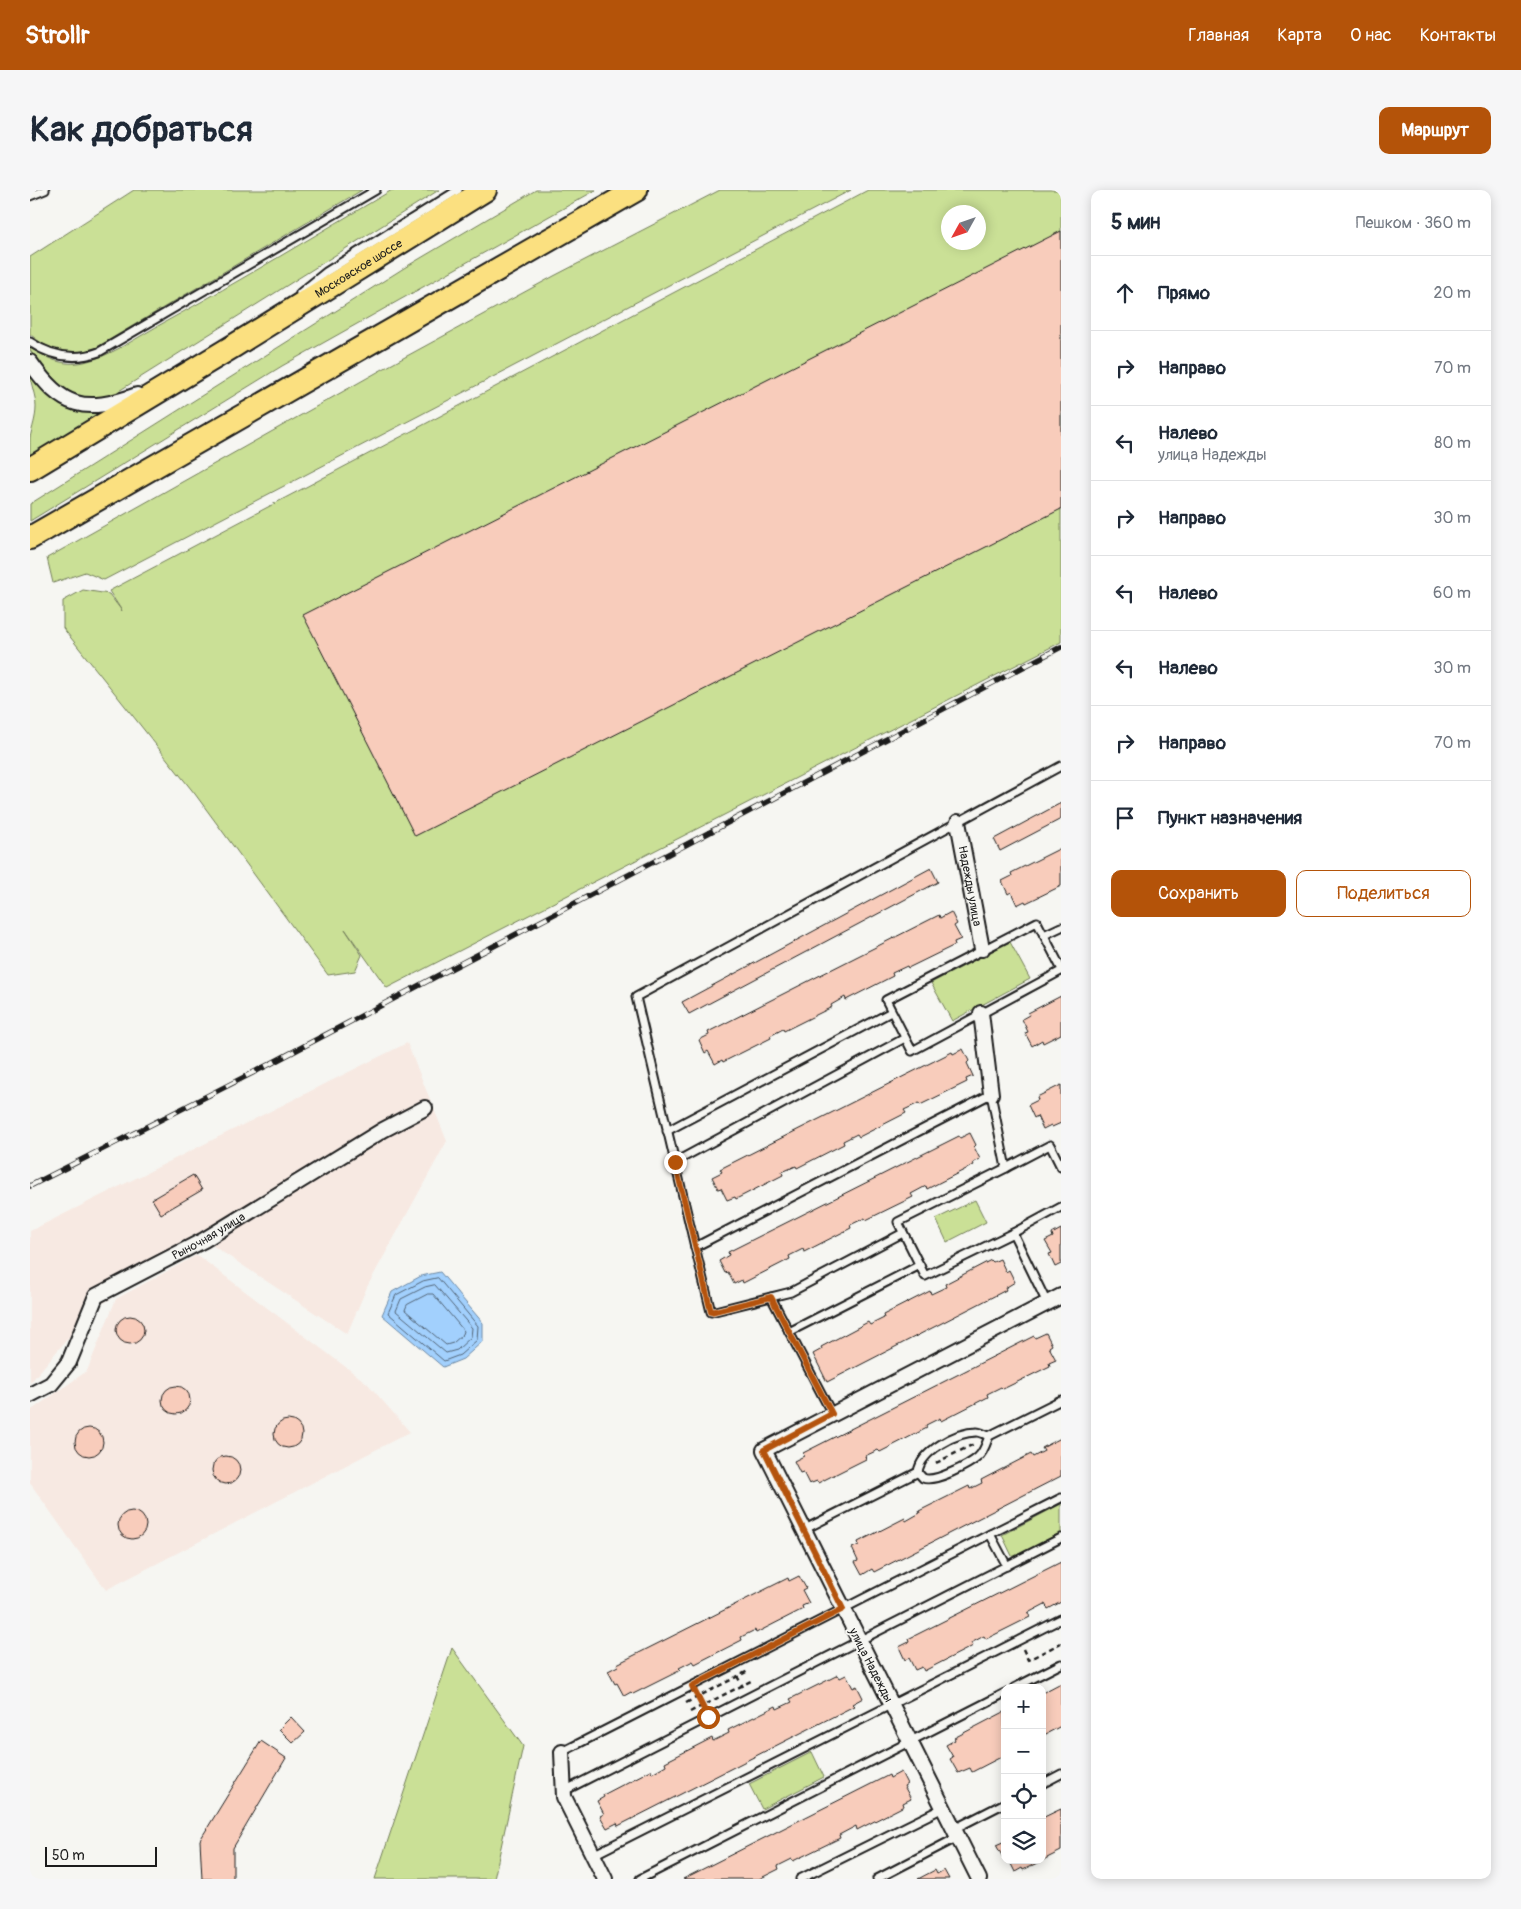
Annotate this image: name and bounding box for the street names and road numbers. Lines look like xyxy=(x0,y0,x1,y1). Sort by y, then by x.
street label: Московское шоссе xyxy=(312,236,405,302)
street label: Надежды улица xyxy=(955,845,985,928)
street label: Рыночная улица xyxy=(170,1209,248,1263)
street label: улица Надежды xyxy=(845,1625,896,1705)

